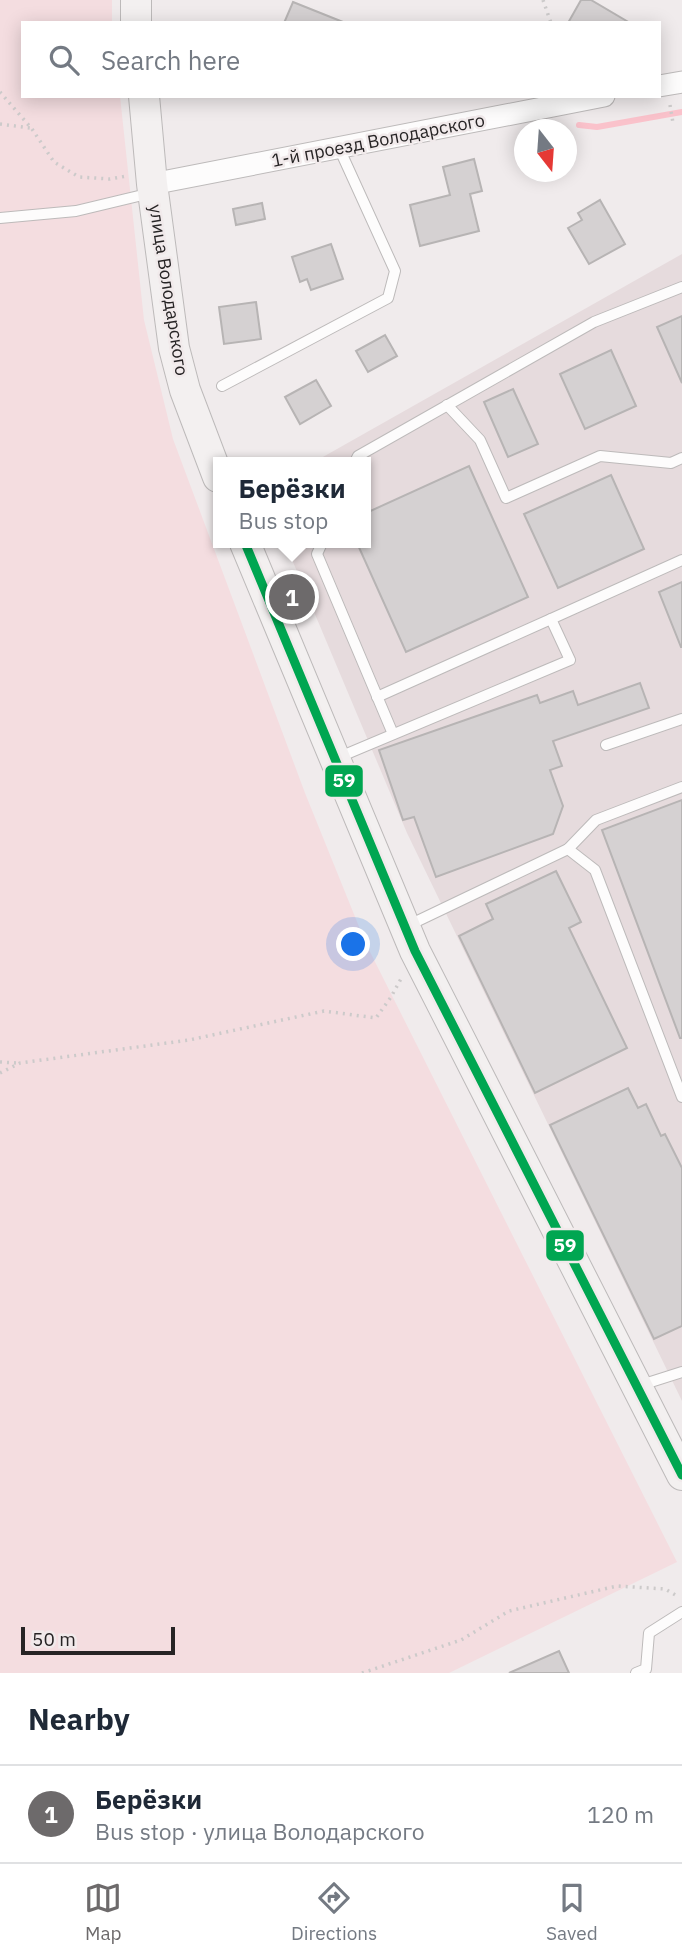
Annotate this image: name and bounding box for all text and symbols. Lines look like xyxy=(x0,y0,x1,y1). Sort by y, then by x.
search box xyxy=(21,21,661,98)
icon: search xyxy=(45,41,83,79)
text: Search here xyxy=(101,43,240,77)
street label: 1-й проезд Володарского xyxy=(269,108,487,172)
north arrow xyxy=(514,119,577,182)
street label: улица Володарского xyxy=(144,203,194,377)
popup xyxy=(213,457,371,548)
text: Берёзки xyxy=(238,471,346,505)
text: Bus stop xyxy=(238,505,328,535)
pin: 1 xyxy=(269,571,315,623)
line badge: 59 xyxy=(324,764,364,798)
text: 59 xyxy=(333,768,355,792)
your location xyxy=(336,927,370,961)
line badge: 59 xyxy=(545,1229,585,1262)
text: 59 xyxy=(554,1233,576,1257)
scale bar xyxy=(21,1624,175,1656)
text: 50 m xyxy=(32,1627,76,1651)
text: Nearby xyxy=(28,1699,130,1738)
text: Берёзки xyxy=(95,1782,202,1816)
text: 1 xyxy=(44,1799,58,1829)
text: 120 m xyxy=(587,1799,654,1829)
text: Bus stop · улица Володарского xyxy=(95,1816,425,1846)
tab: Map xyxy=(84,1879,122,1945)
tab: Directions xyxy=(291,1879,377,1945)
tab: Saved xyxy=(546,1879,598,1945)

